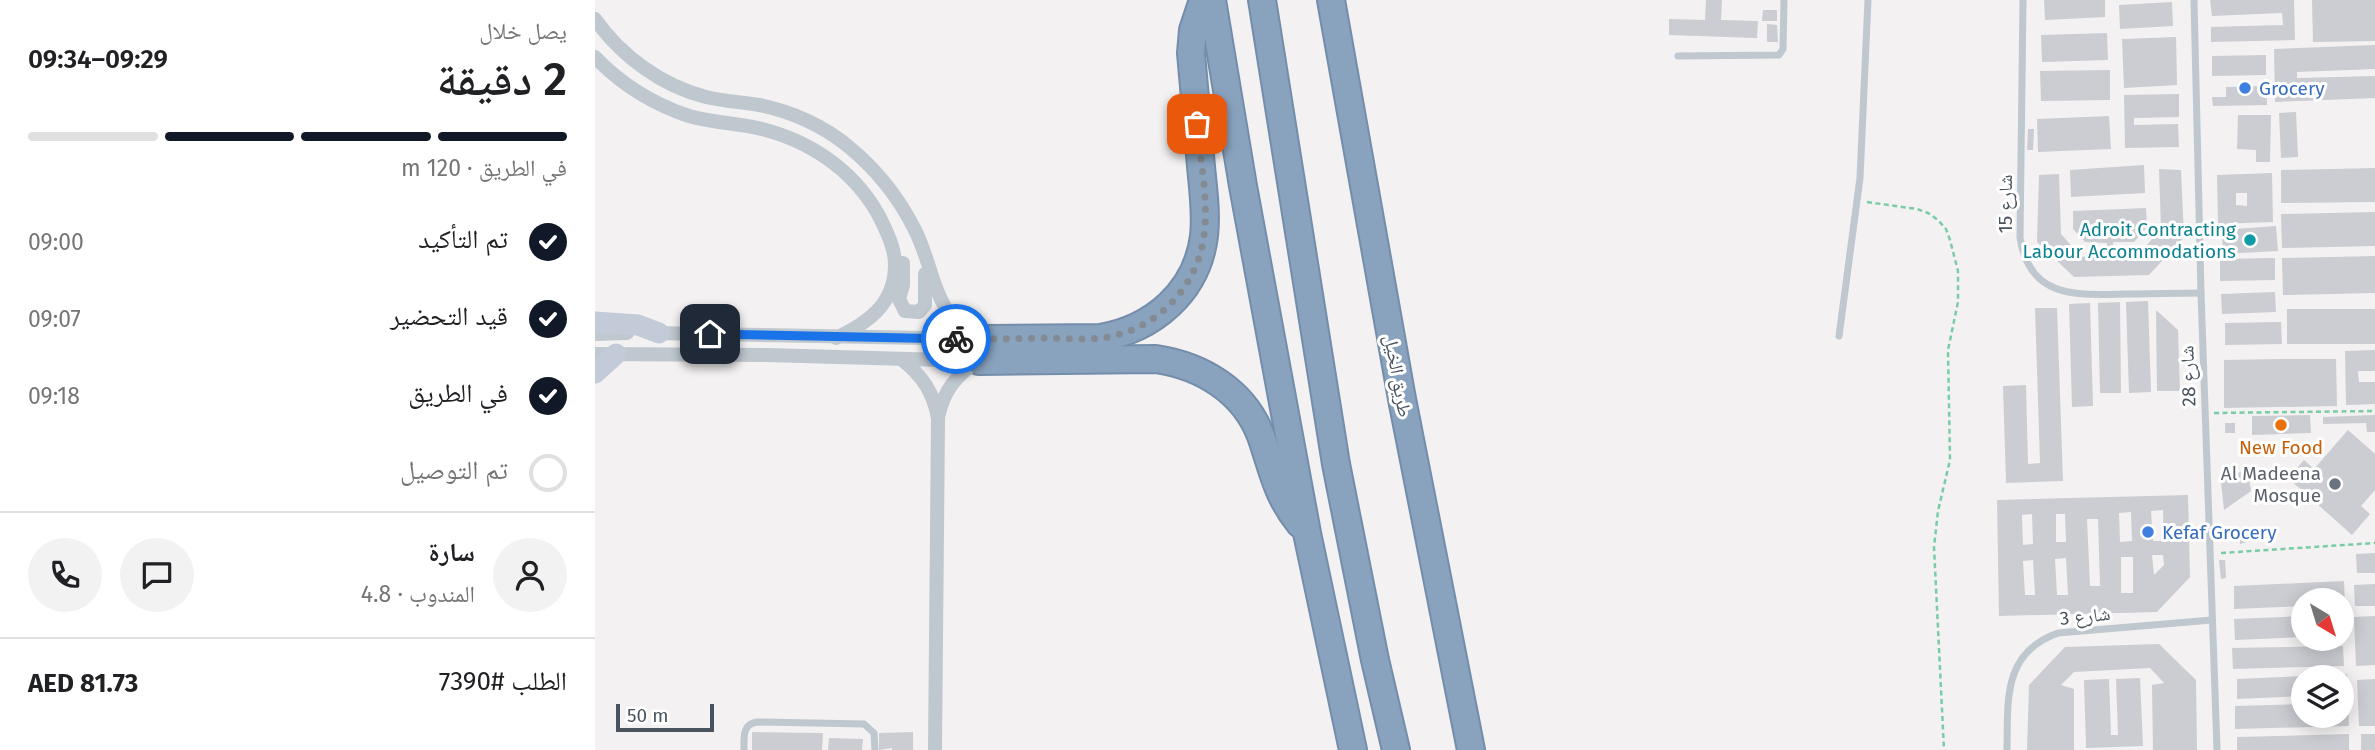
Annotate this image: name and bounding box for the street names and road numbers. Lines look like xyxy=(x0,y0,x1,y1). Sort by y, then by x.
street label: شارع 15 xyxy=(1994,175,2017,233)
street label: طريق الخيل xyxy=(1379,333,1417,419)
street label: شارع 28 xyxy=(2175,345,2201,407)
street label: شارع 3 xyxy=(2059,602,2111,630)

